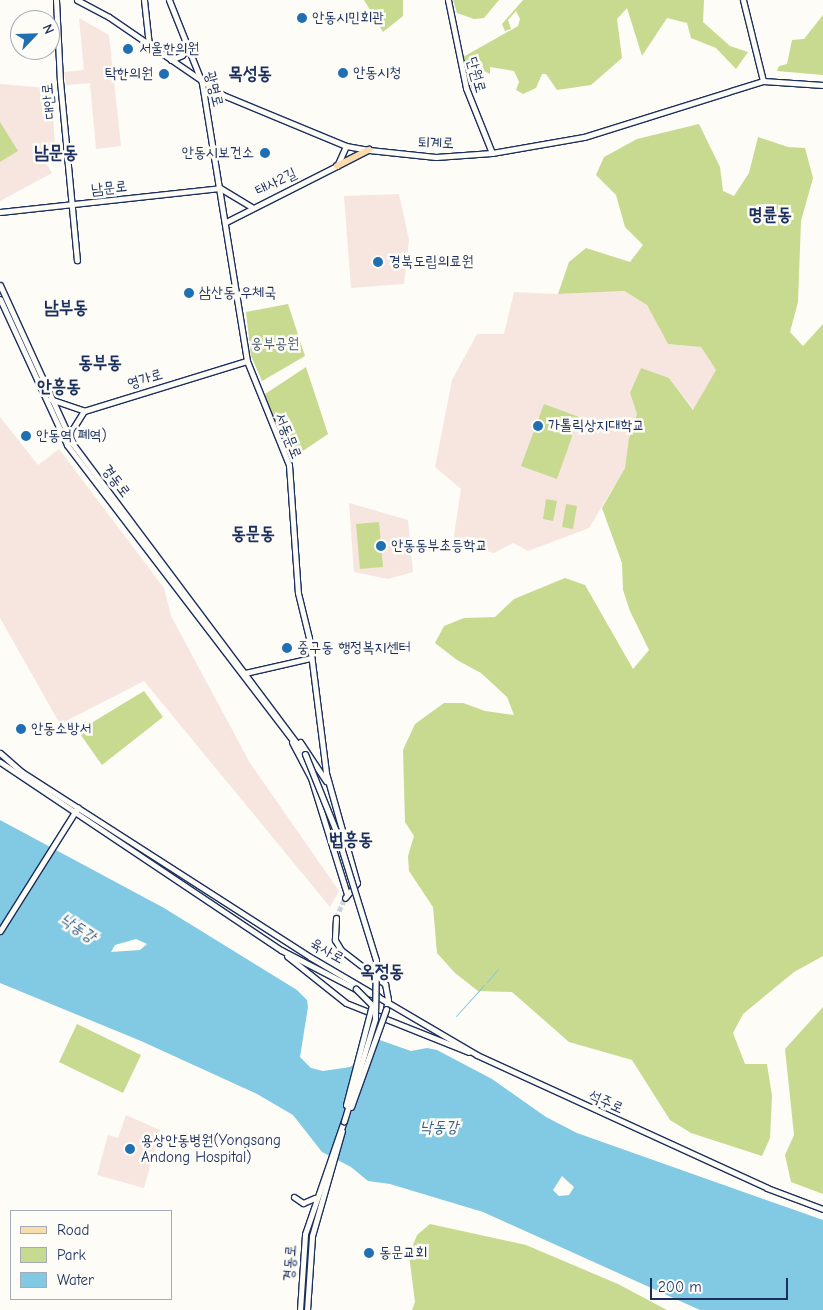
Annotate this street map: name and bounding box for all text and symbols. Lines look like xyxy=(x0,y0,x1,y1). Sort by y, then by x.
place label: 안동시민회관 xyxy=(312,9,384,27)
north arrow xyxy=(10,10,60,60)
marker: 안동시민회관 xyxy=(296,12,308,24)
text: N xyxy=(39,21,58,37)
place label: 서울한의원 xyxy=(139,40,199,58)
marker: 서울한의원 xyxy=(121,42,135,56)
street label: 단원로 xyxy=(462,55,490,95)
district label: 목성동 xyxy=(228,63,272,85)
place label: 안동시청 xyxy=(353,64,401,82)
place label: 탁한의원 xyxy=(105,65,153,83)
marker: 탁한의원 xyxy=(157,67,171,81)
marker: 안동시청 xyxy=(337,67,349,79)
street label: 광명로 xyxy=(201,69,227,109)
street label: 대안로 xyxy=(38,82,60,120)
street label: 퇴계로 xyxy=(418,133,454,153)
district label: 남문동 xyxy=(34,142,78,164)
place label: 안동시보건소 xyxy=(182,144,254,162)
marker: 안동시보건소 xyxy=(258,146,272,160)
street label: 태사2길 xyxy=(252,164,300,200)
street label: 남문로 xyxy=(90,177,128,199)
district label: 명륜동 xyxy=(748,204,792,226)
place label: 경북도립의료원 xyxy=(389,253,473,271)
marker: 경북도립의료원 xyxy=(371,255,385,269)
place label: 삼산동 우체국 xyxy=(199,284,276,302)
marker: 삼산동 우체국 xyxy=(183,287,195,299)
district label: 남부동 xyxy=(44,297,88,319)
park label: 웅부공원 xyxy=(251,335,299,353)
district label: 동부동 xyxy=(78,352,122,374)
street label: 영가로 xyxy=(125,365,165,393)
district label: 안흥동 xyxy=(37,376,81,398)
street label: 서동문로 xyxy=(271,410,305,462)
place label: 가톨릭상지대학교 xyxy=(548,417,645,435)
marker: 가톨릭상지대학교 xyxy=(532,420,544,432)
place label: 안동역(폐역) xyxy=(36,427,107,445)
marker: 안동역(폐역) xyxy=(20,430,32,442)
street label: 경동로 xyxy=(98,461,134,501)
district label: 동문동 xyxy=(231,523,275,545)
place label: 안동동부초등학교 xyxy=(391,537,488,555)
marker: 안동동부초등학교 xyxy=(375,540,387,552)
place label: 중구동 행정복지센터 xyxy=(297,639,411,657)
marker: 중구동 행정복지센터 xyxy=(281,642,293,654)
place label: 안동소방서 xyxy=(31,720,91,738)
marker: 안동소방서 xyxy=(15,723,27,735)
district label: 법흥동 xyxy=(329,829,373,851)
water label: 낙동강 xyxy=(57,909,99,947)
street label: 육사로 xyxy=(307,934,347,968)
district label: 옥정동 xyxy=(360,961,404,983)
street label: 석주로 xyxy=(586,1086,626,1118)
water label: 낙동강 xyxy=(420,1117,458,1137)
place label: 용상안동병원(Yongsang Andong Hospital) xyxy=(141,1131,281,1166)
marker: 용상안동병원(Yongsang Andong Hospital) xyxy=(123,1142,137,1156)
legend xyxy=(10,1210,172,1300)
text: Road xyxy=(57,1221,89,1239)
street label: 경동로 xyxy=(280,1244,300,1282)
place label: 동문교회 xyxy=(379,1244,427,1262)
text: Park xyxy=(57,1246,86,1264)
marker: 동문교회 xyxy=(363,1247,375,1259)
scale bar xyxy=(653,1268,790,1300)
text: Water xyxy=(57,1271,94,1289)
text: 200 m xyxy=(658,1278,702,1296)

